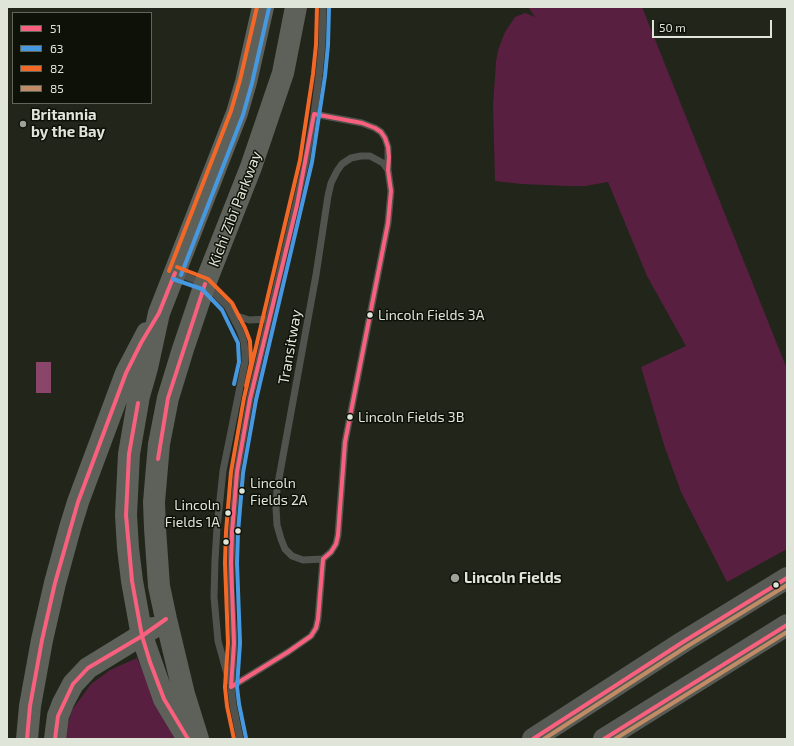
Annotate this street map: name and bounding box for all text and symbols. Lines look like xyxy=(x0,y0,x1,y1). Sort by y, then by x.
legend xyxy=(12,12,152,104)
scale bar xyxy=(654,12,774,38)
text: 50 m xyxy=(659,20,686,34)
text: 51 xyxy=(50,21,61,35)
text: 63 xyxy=(50,41,64,55)
text: 82 xyxy=(50,61,64,75)
text: 85 xyxy=(50,81,64,95)
place label: Britannia by the Bay xyxy=(31,106,105,141)
marker: Britannia by the Bay xyxy=(18,119,28,129)
street label: Kichi Zībī Parkway xyxy=(205,148,265,270)
place label: Lincoln Fields 3A xyxy=(378,307,484,323)
street label: Transitway xyxy=(275,308,305,386)
marker: Lincoln Fields 3A xyxy=(365,310,375,320)
place label: Lincoln Fields 3B xyxy=(358,409,464,425)
marker: Lincoln Fields 3B xyxy=(345,412,355,422)
place label: Lincoln Fields 2A xyxy=(250,475,308,508)
marker: Lincoln Fields 2A xyxy=(237,486,247,496)
place label: Lincoln Fields 1A xyxy=(165,497,220,530)
marker: Lincoln Fields 1A xyxy=(223,508,233,518)
unlabelled marker xyxy=(233,526,243,536)
unlabelled marker xyxy=(221,537,231,547)
place label: Lincoln Fields xyxy=(464,569,562,587)
marker: Lincoln Fields xyxy=(449,572,461,584)
unlabelled marker xyxy=(771,580,781,590)

